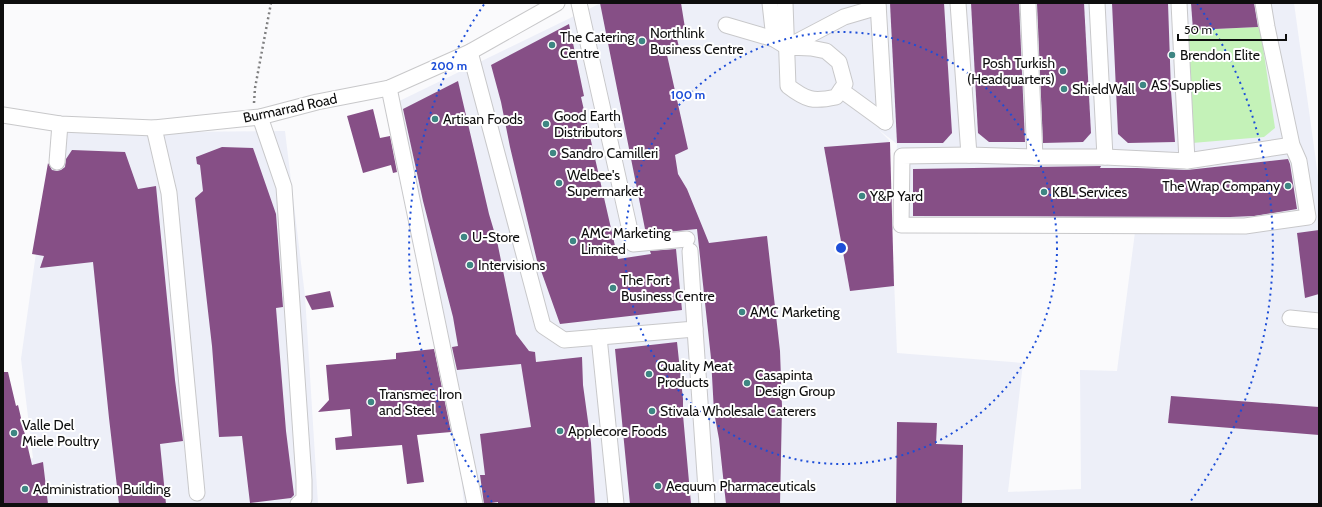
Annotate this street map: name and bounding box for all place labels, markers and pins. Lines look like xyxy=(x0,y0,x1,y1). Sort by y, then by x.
place label: Northlink Business Centre xyxy=(650,24,744,58)
place label: The Catering Centre xyxy=(560,28,636,62)
marker: Northlink Business Centre xyxy=(637,36,647,46)
marker: The Catering Centre xyxy=(547,40,557,50)
place label: Brendon Elite xyxy=(1180,46,1260,64)
marker: Brendon Elite xyxy=(1167,50,1177,60)
place label: Posh Turkish (Headquarters) xyxy=(967,54,1055,88)
marker: Posh Turkish (Headquarters) xyxy=(1058,66,1068,76)
place label: AS Supplies xyxy=(1151,76,1221,94)
place label: ShieldWall xyxy=(1072,80,1135,98)
marker: AS Supplies xyxy=(1138,80,1148,90)
marker: ShieldWall xyxy=(1059,84,1069,94)
place label: Good Earth Distributors xyxy=(554,107,623,141)
place label: Artisan Foods xyxy=(443,110,523,128)
marker: Artisan Foods xyxy=(430,114,440,124)
marker: Good Earth Distributors xyxy=(541,119,551,129)
place label: Sandro Camilleri xyxy=(561,144,658,162)
marker: Sandro Camilleri xyxy=(548,148,558,158)
place label: Welbee's Supermarket xyxy=(567,166,643,200)
place label: The Wrap Company xyxy=(1162,177,1280,195)
marker: Welbee's Supermarket xyxy=(554,178,564,188)
marker: The Wrap Company xyxy=(1283,181,1293,191)
place label: KBL Services xyxy=(1052,183,1127,201)
place label: Y&P Yard xyxy=(869,187,923,205)
marker: KBL Services xyxy=(1039,187,1049,197)
marker: Y&P Yard xyxy=(857,191,867,201)
place label: AMC Marketing Limited xyxy=(581,224,672,258)
place label: U-Store xyxy=(472,228,520,246)
marker: U-Store xyxy=(459,232,469,242)
marker: AMC Marketing Limited xyxy=(568,236,578,246)
centre of rings xyxy=(834,241,848,255)
place label: Intervisions xyxy=(478,256,546,274)
marker: Intervisions xyxy=(465,260,475,270)
place label: The Fort Business Centre xyxy=(621,271,715,305)
marker: The Fort Business Centre xyxy=(608,283,618,293)
place label: AMC Marketing xyxy=(750,303,841,321)
marker: AMC Marketing xyxy=(737,307,747,317)
place label: Quality Meat Products xyxy=(657,357,733,391)
place label: Casapinta Design Group xyxy=(755,366,836,400)
marker: Quality Meat Products xyxy=(644,369,654,379)
marker: Casapinta Design Group xyxy=(742,378,752,388)
place label: Transmec Iron and Steel xyxy=(379,385,462,419)
marker: Transmec Iron and Steel xyxy=(366,397,376,407)
place label: Stivala Wholesale Caterers xyxy=(660,402,816,420)
marker: Stivala Wholesale Caterers xyxy=(647,406,657,416)
place label: Valle Del Miele Poultry xyxy=(22,416,99,450)
place label: Applecore Foods xyxy=(568,422,667,440)
marker: Applecore Foods xyxy=(555,426,565,436)
marker: Valle Del Miele Poultry xyxy=(9,428,19,438)
place label: Aequum Pharmaceuticals xyxy=(666,477,816,495)
place label: Administration Building xyxy=(33,480,171,498)
marker: Aequum Pharmaceuticals xyxy=(653,481,663,491)
marker: Administration Building xyxy=(20,484,30,494)

